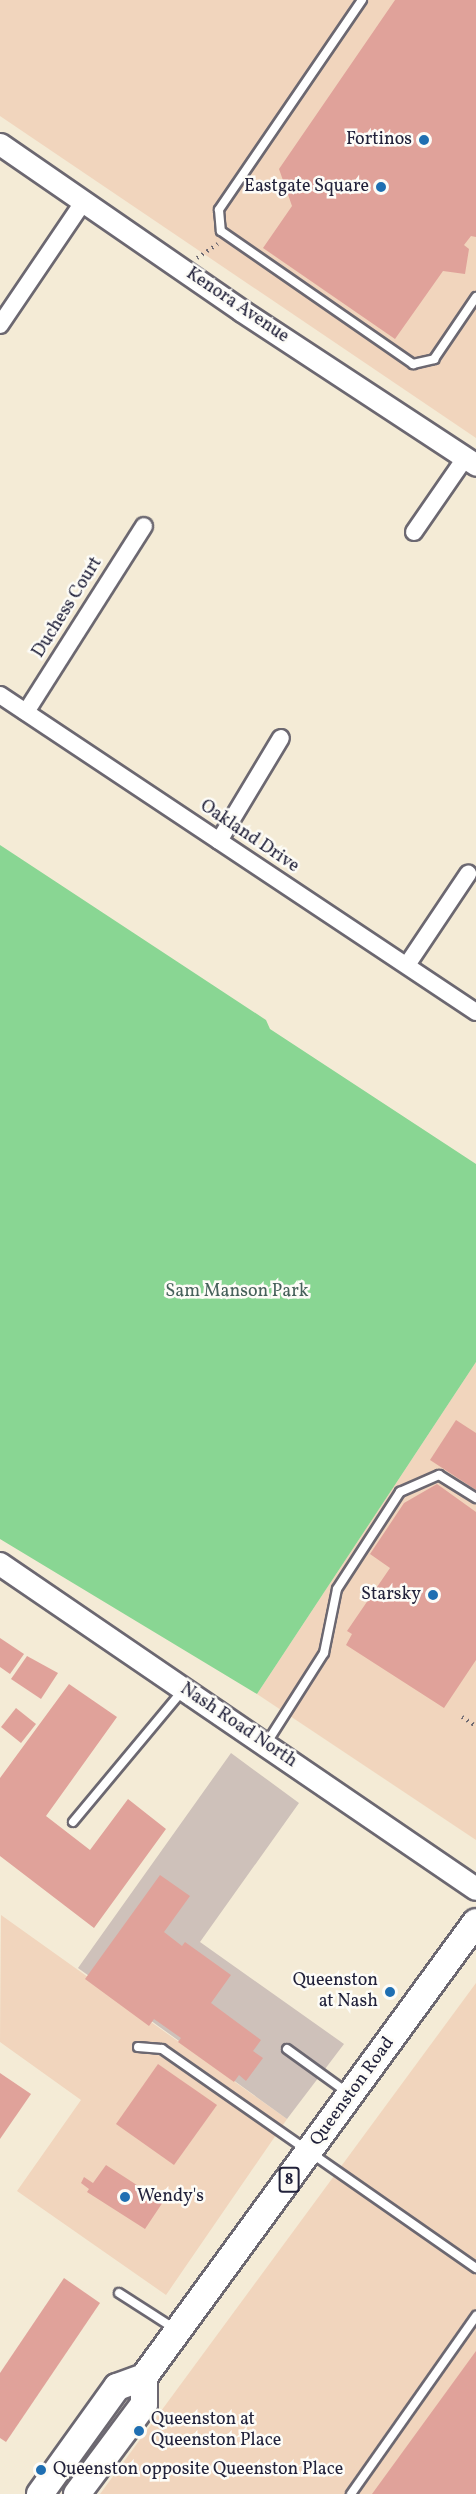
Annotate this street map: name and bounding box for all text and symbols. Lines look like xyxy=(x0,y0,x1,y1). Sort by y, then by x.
place label: Fortinos xyxy=(346,129,412,151)
marker: Fortinos xyxy=(417,133,431,147)
place label: Eastgate Square xyxy=(244,176,369,198)
marker: Eastgate Square xyxy=(374,180,388,194)
street label: Kenora Avenue xyxy=(181,264,293,348)
street label: Duchess Court xyxy=(29,554,107,662)
street label: Oakland Drive xyxy=(195,796,303,878)
park label: Sam Manson Park xyxy=(165,1281,309,1303)
place label: Starsky xyxy=(361,1584,421,1606)
marker: Starsky xyxy=(426,1588,440,1602)
street label: Nash Road North xyxy=(176,1679,300,1773)
place label: Queenston at Nash xyxy=(293,1971,378,2014)
marker: Queenston at Nash xyxy=(383,1985,397,1999)
street label: Queenston Road xyxy=(306,2033,400,2151)
road number: 8 xyxy=(278,2167,300,2193)
place label: Wendy's xyxy=(137,2186,204,2208)
marker: Wendy's xyxy=(118,2190,132,2204)
place label: Queenston at Queenston Place xyxy=(151,2410,281,2452)
marker: Queenston at Queenston Place xyxy=(132,2424,146,2438)
place label: Queenston opposite Queenston Place xyxy=(53,2459,343,2481)
marker: Queenston opposite Queenston Place xyxy=(34,2463,48,2477)

